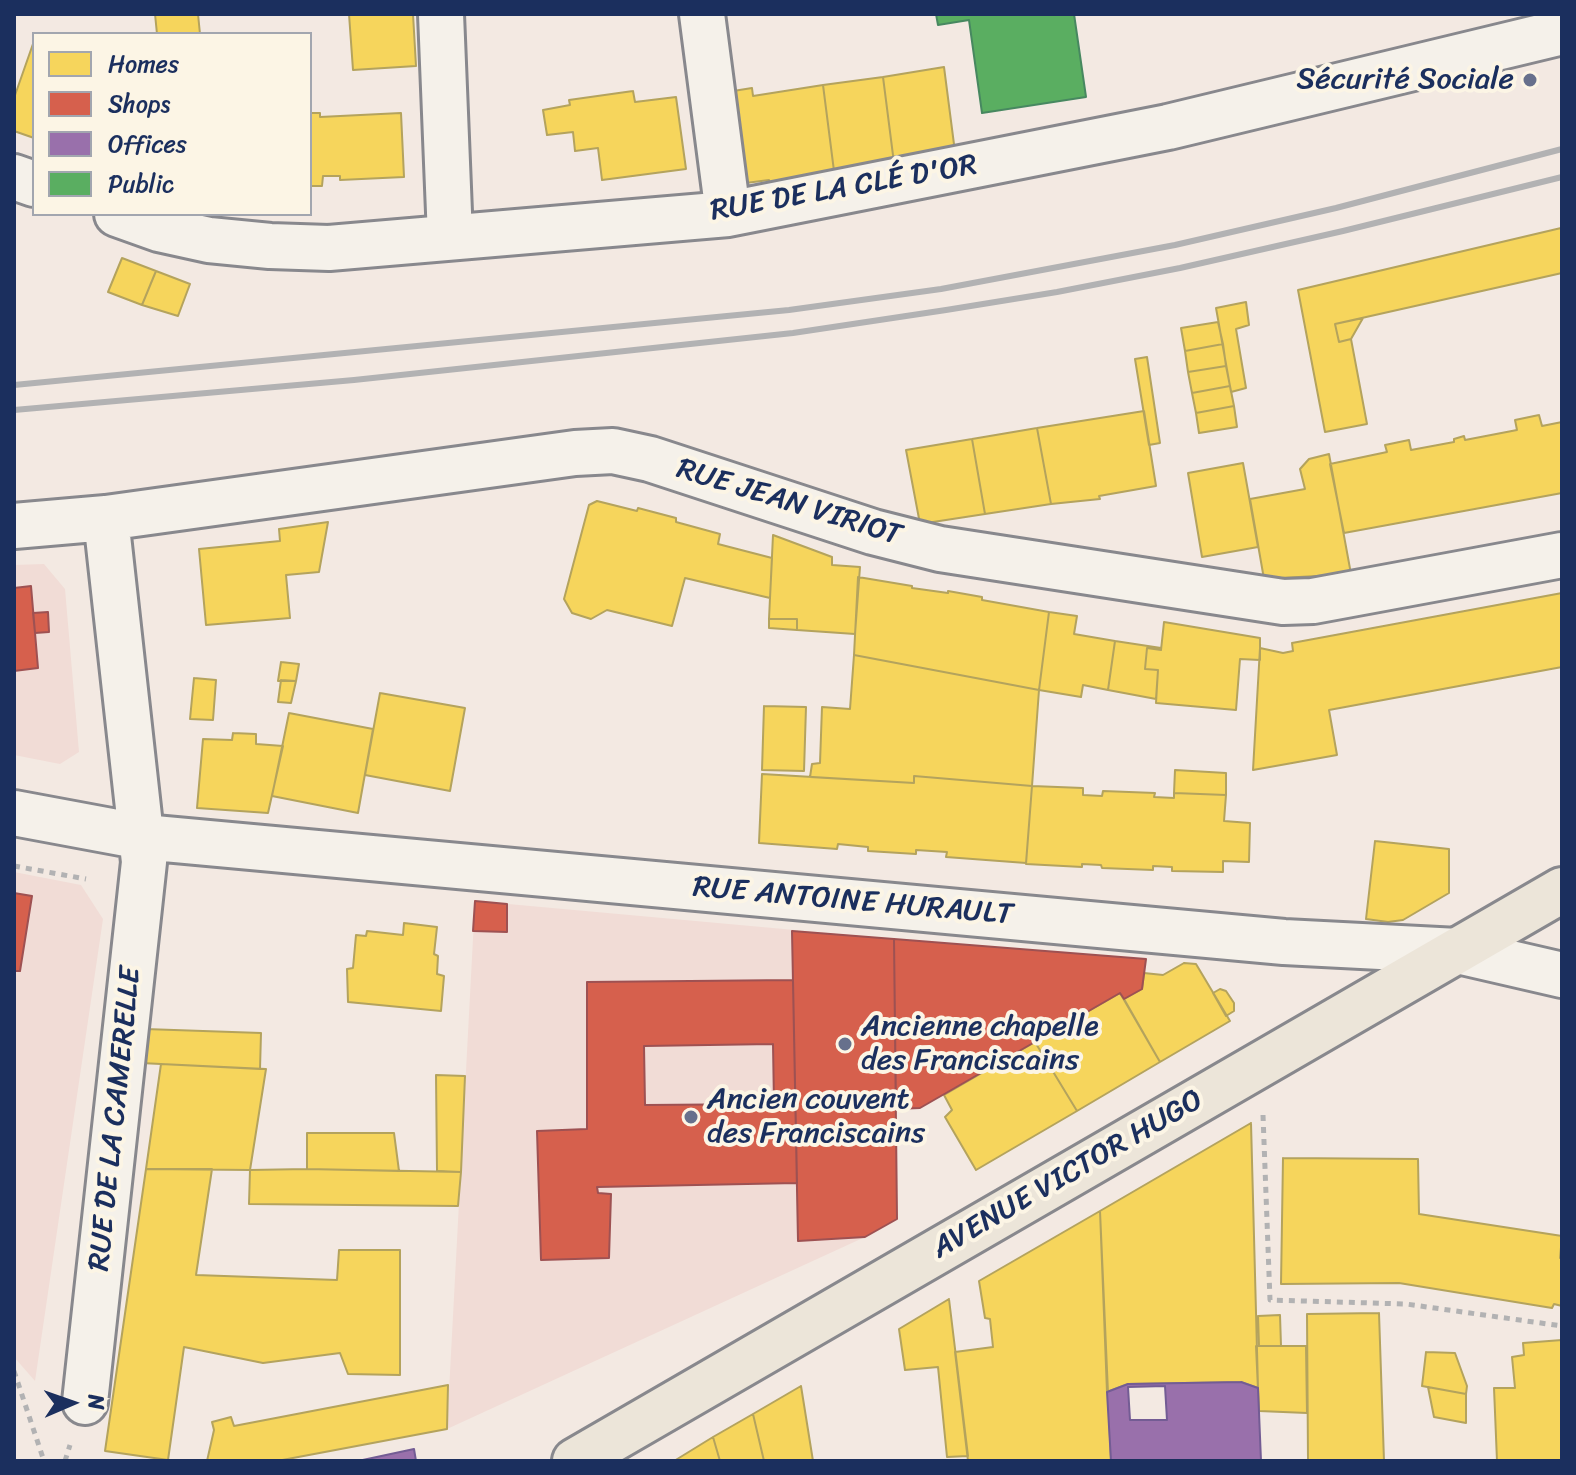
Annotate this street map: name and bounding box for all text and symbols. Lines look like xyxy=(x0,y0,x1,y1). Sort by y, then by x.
legend xyxy=(32,32,312,216)
text: Homes xyxy=(108,43,179,85)
place label: Sécurité Sociale xyxy=(1296,62,1514,98)
marker: Sécurité Sociale xyxy=(1521,71,1539,89)
text: Shops xyxy=(108,83,170,125)
text: Offices xyxy=(108,123,187,165)
street label: RUE DE LA CLÉ D'OR xyxy=(708,148,980,230)
text: Public xyxy=(108,163,174,205)
street label: RUE JEAN VIRIOT xyxy=(672,452,906,554)
street label: RUE ANTOINE HURAULT xyxy=(691,870,1015,934)
street label: RUE DE LA CAMERELLE xyxy=(82,965,150,1273)
place label: Ancienne chapelle des Franciscains xyxy=(861,1009,1099,1080)
marker: Ancienne chapelle des Franciscains xyxy=(836,1035,854,1053)
place label: Ancien couvent des Franciscains xyxy=(707,1082,925,1152)
street label: AVENUE VICTOR HUGO xyxy=(926,1083,1210,1267)
marker: Ancien couvent des Franciscains xyxy=(682,1108,700,1126)
north arrow xyxy=(32,1363,112,1443)
text: N xyxy=(77,1394,116,1410)

